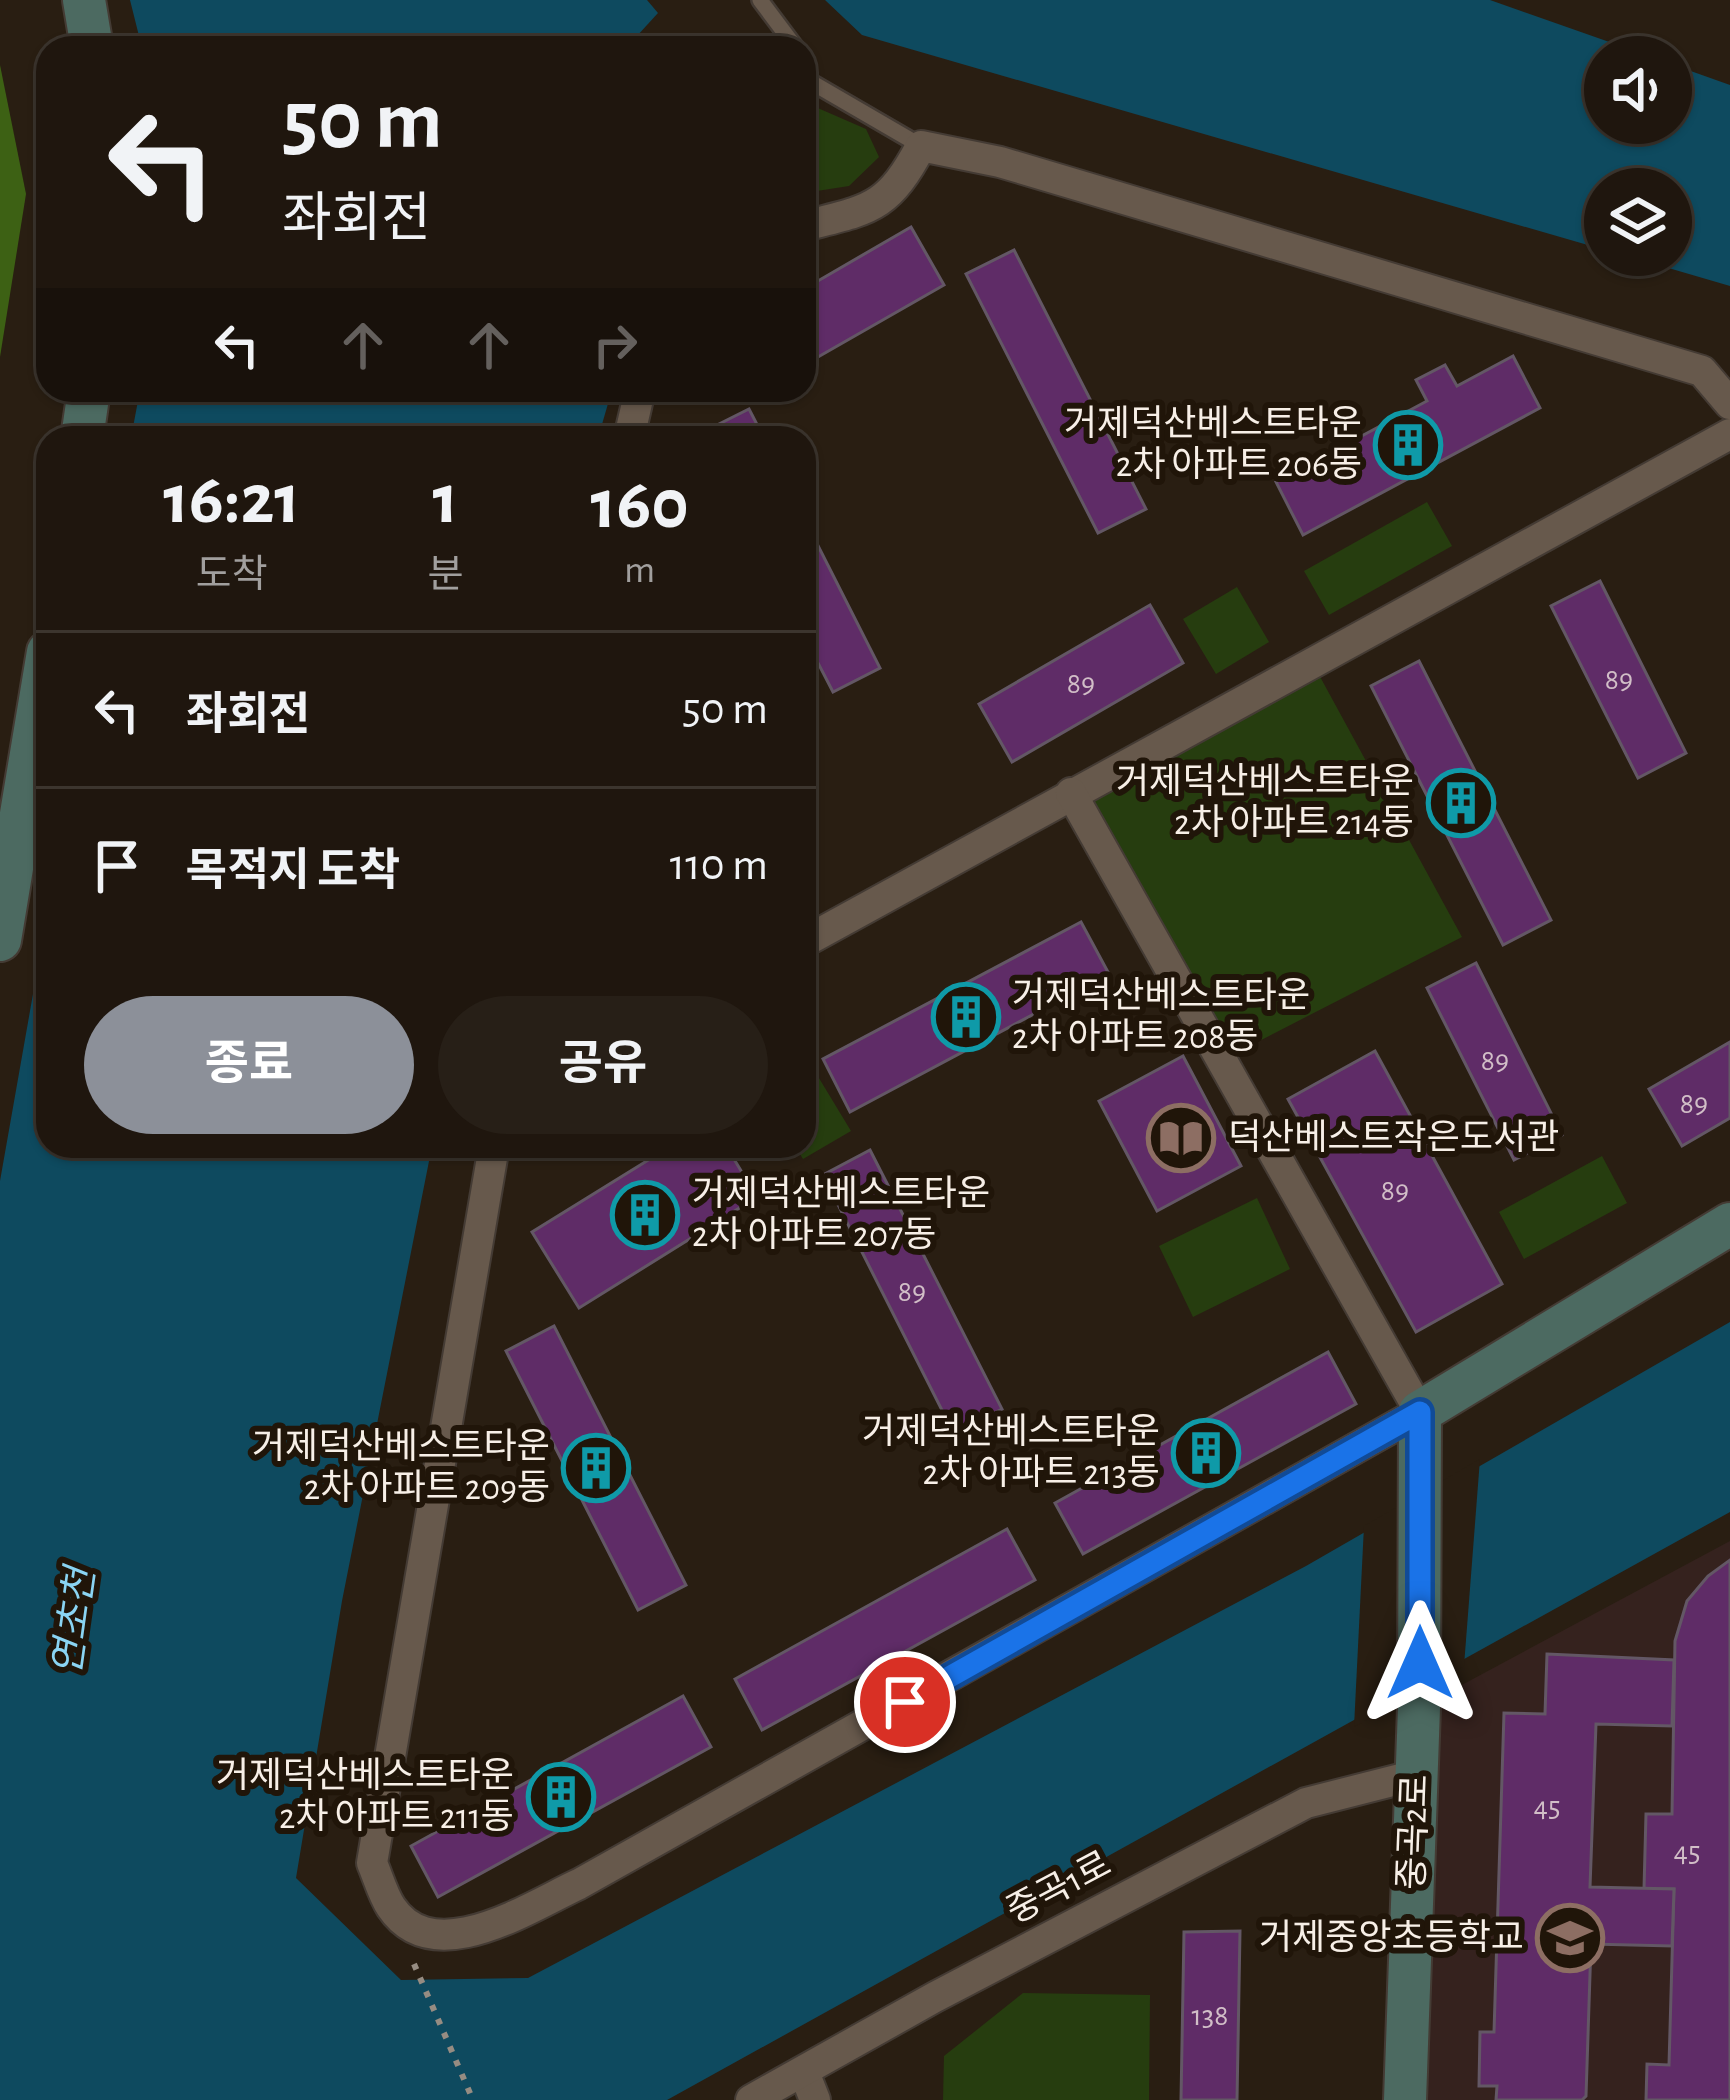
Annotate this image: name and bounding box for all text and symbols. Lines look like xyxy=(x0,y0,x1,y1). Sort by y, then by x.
map controls xyxy=(1584,36,1692,276)
button: sound xyxy=(1584,36,1692,144)
text: 50 m xyxy=(282,80,443,164)
icon: left xyxy=(84,84,240,240)
button: layers xyxy=(1584,168,1692,276)
text: 좌회전 xyxy=(282,193,431,247)
icon: left xyxy=(204,312,270,378)
icon: ahead xyxy=(330,312,396,378)
icon: ahead xyxy=(456,312,522,378)
icon: right xyxy=(582,312,648,378)
place label: 거제덕산베스트타운 2차 아파트 206동 xyxy=(1064,405,1362,483)
building icon: 거제덕산베스트타운 2차 아파트 206동 xyxy=(1373,410,1443,480)
text: 16:21 xyxy=(163,464,300,536)
text: 1 xyxy=(432,464,458,536)
text: 160 xyxy=(591,469,689,541)
text: m xyxy=(624,551,655,590)
text: 도착 xyxy=(196,556,268,595)
text: 분 xyxy=(427,556,463,595)
house number: 89 xyxy=(1605,665,1633,695)
house number: 89 xyxy=(1067,669,1095,699)
icon: left xyxy=(84,677,150,743)
text: 50 m xyxy=(682,687,768,732)
text: 좌회전 xyxy=(186,693,310,738)
place label: 거제덕산베스트타운 2차 아파트 214동 xyxy=(1116,763,1414,841)
building icon: 거제덕산베스트타운 2차 아파트 214동 xyxy=(1426,768,1496,838)
icon: arrive xyxy=(84,833,150,899)
text: 110 m xyxy=(670,843,768,888)
text: 목적지 도착 xyxy=(186,849,400,894)
place label: 거제덕산베스트타운 2차 아파트 208동 xyxy=(1012,977,1310,1055)
building icon: 거제덕산베스트타운 2차 아파트 208동 xyxy=(931,982,1001,1052)
button: 종료 xyxy=(84,996,414,1134)
button: 공유 xyxy=(438,996,768,1134)
house number: 89 xyxy=(1481,1046,1509,1076)
house number: 89 xyxy=(1680,1089,1708,1119)
library icon: 덕산베스트작은도서관 xyxy=(1146,1103,1216,1173)
place label: 덕산베스트작은도서관 xyxy=(1228,1119,1559,1156)
place label: 거제덕산베스트타운 2차 아파트 207동 xyxy=(692,1175,990,1253)
house number: 89 xyxy=(1381,1176,1409,1206)
building icon: 거제덕산베스트타운 2차 아파트 207동 xyxy=(610,1180,680,1250)
house number: 89 xyxy=(898,1277,926,1307)
place label: 거제덕산베스트타운 2차 아파트 213동 xyxy=(862,1413,1160,1491)
building icon: 거제덕산베스트타운 2차 아파트 213동 xyxy=(1171,1418,1241,1488)
place label: 거제덕산베스트타운 2차 아파트 209동 xyxy=(252,1428,550,1506)
building icon: 거제덕산베스트타운 2차 아파트 209동 xyxy=(561,1433,631,1503)
water label: 연초천 xyxy=(46,1562,102,1678)
position arrow xyxy=(1357,1600,1483,1726)
pin xyxy=(854,1651,956,1753)
icon: arrive xyxy=(872,1669,938,1735)
place label: 거제덕산베스트타운 2차 아파트 211동 xyxy=(216,1757,514,1835)
building icon: 거제덕산베스트타운 2차 아파트 211동 xyxy=(526,1762,596,1832)
street label: 중곡2로 xyxy=(1394,1774,1434,1890)
house number: 45 xyxy=(1534,1792,1560,1822)
house number: 45 xyxy=(1674,1837,1700,1867)
street label: 중곡1로 xyxy=(1001,1846,1117,1930)
school or university icon: 거제중앙초등학교 xyxy=(1535,1903,1605,1973)
place label: 거제중앙초등학교 xyxy=(1259,1919,1524,1956)
house number: 138 xyxy=(1192,2001,1228,2031)

